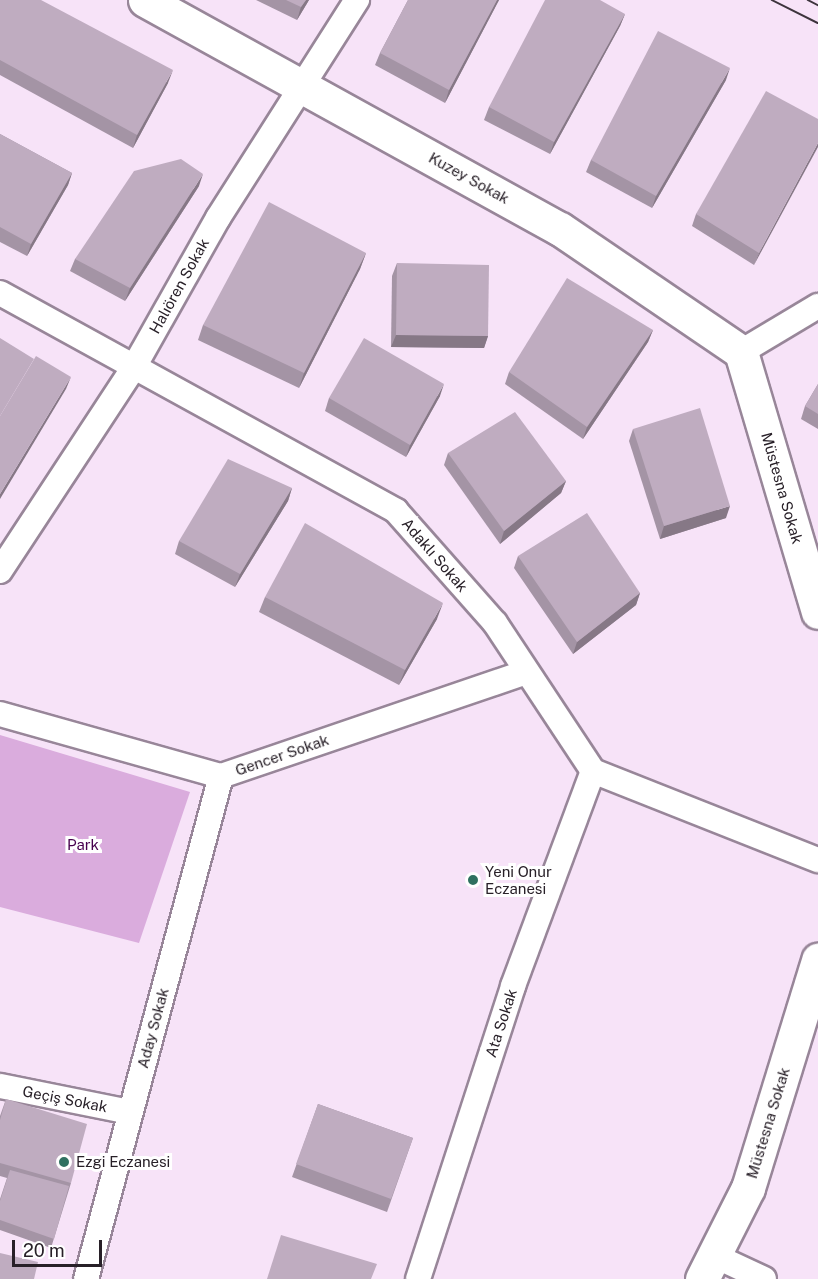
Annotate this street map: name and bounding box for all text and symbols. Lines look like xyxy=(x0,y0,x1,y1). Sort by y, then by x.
street label: Kuzey Sokak xyxy=(426,149,512,207)
street label: Halıören Sokak xyxy=(145,235,213,337)
street label: Müstesna Sokak xyxy=(757,430,807,546)
street label: Adaklı Sokak xyxy=(398,515,472,595)
street label: Gencer Sokak xyxy=(233,731,331,779)
park label: Park xyxy=(67,836,99,854)
place label: Yeni Onur Eczanesi xyxy=(485,862,552,897)
marker: Yeni Onur Eczanesi xyxy=(466,873,480,887)
street label: Aday Sokak xyxy=(134,986,172,1070)
street label: Ata Sokak xyxy=(481,986,521,1060)
street label: Müstesna Sokak xyxy=(743,1065,793,1181)
street label: Geçiş Sokak xyxy=(21,1082,109,1116)
place label: Ezgi Eczanesi xyxy=(76,1153,170,1171)
marker: Ezgi Eczanesi xyxy=(57,1155,71,1169)
scale bar xyxy=(15,1228,105,1266)
text: 20 m xyxy=(23,1240,65,1261)

